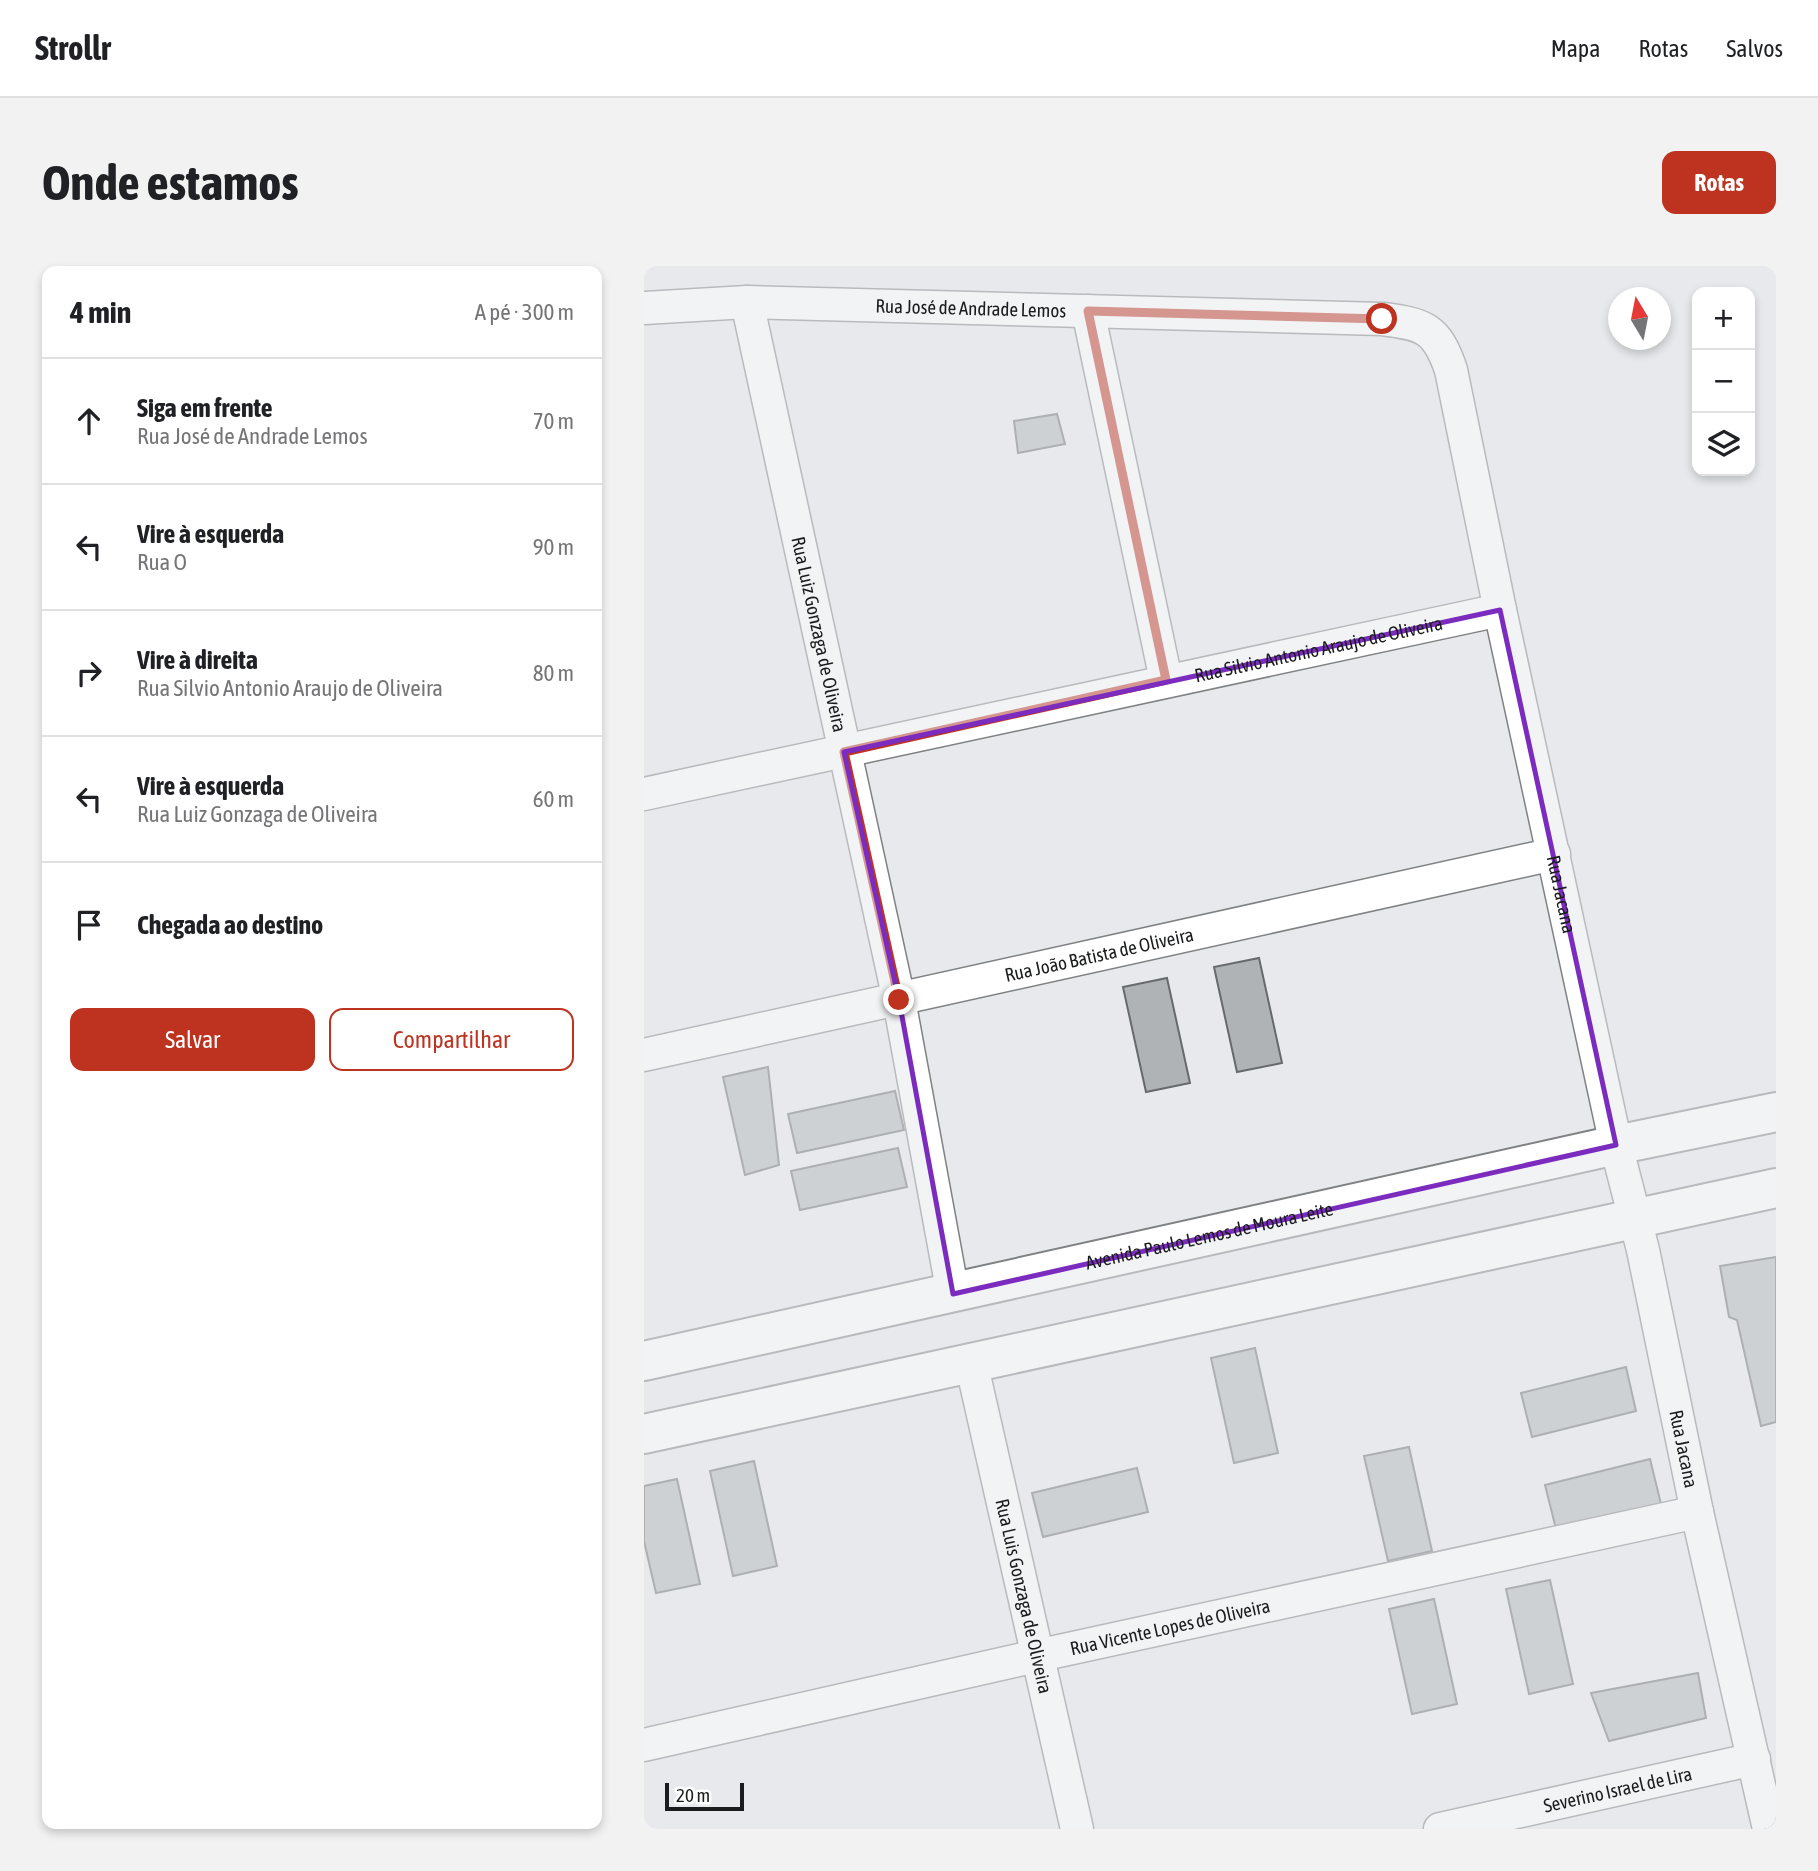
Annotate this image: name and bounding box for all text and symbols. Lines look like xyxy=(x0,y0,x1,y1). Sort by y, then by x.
text: Strollr xyxy=(35,29,111,67)
text: Mapa xyxy=(1551,35,1600,62)
text: Rotas xyxy=(1638,35,1688,62)
text: Salvos xyxy=(1726,35,1783,62)
button: Rotas xyxy=(1662,151,1776,214)
text: Onde estamos xyxy=(42,154,299,210)
north arrow xyxy=(1608,287,1671,350)
map controls xyxy=(1692,287,1755,476)
button: + xyxy=(1692,287,1755,350)
street label: Rua José de Andrade Lemos xyxy=(875,294,1067,322)
text: 4 min xyxy=(70,295,131,329)
text: A pé · 300 m xyxy=(475,299,574,325)
route start xyxy=(1366,303,1397,334)
button: − xyxy=(1692,350,1755,413)
text: Siga em frente xyxy=(137,393,273,423)
icon: ahead xyxy=(70,402,108,440)
text: 70 m xyxy=(533,408,574,434)
button: layers xyxy=(1692,413,1755,476)
text: Rua José de Andrade Lemos xyxy=(137,423,368,449)
text: Vire à esquerda xyxy=(137,519,284,549)
icon: left xyxy=(70,528,108,566)
text: 90 m xyxy=(533,534,574,560)
street label: Rua Luiz Gonzaga de Oliveira xyxy=(787,535,851,734)
text: Rua O xyxy=(137,549,187,575)
street label: Rua Silvio Antonio Araujo de Oliveira xyxy=(1193,612,1445,686)
text: Vire à direita xyxy=(137,645,258,675)
icon: right xyxy=(70,654,108,692)
text: 80 m xyxy=(533,660,574,686)
text: Rua Silvio Antonio Araujo de Oliveira xyxy=(137,675,443,701)
text: Vire à esquerda xyxy=(137,771,284,801)
icon: left xyxy=(70,780,108,818)
text: 60 m xyxy=(533,786,574,812)
text: Rua Luiz Gonzaga de Oliveira xyxy=(137,801,378,827)
street label: Rua Jacana xyxy=(1543,853,1581,935)
icon: arrive xyxy=(70,906,108,944)
text: Chegada ao destino xyxy=(137,910,323,940)
street label: Rua João Batista de Oliveira xyxy=(1003,923,1195,986)
route end xyxy=(883,984,914,1015)
button: Salvar xyxy=(70,1008,315,1071)
button: Compartilhar xyxy=(329,1008,574,1071)
street label: Avenida Paulo Lemos de Moura Leite xyxy=(1083,1197,1335,1274)
street label: Rua Jacana xyxy=(1665,1408,1703,1490)
street label: Rua Luis Gonzaga de Oliveira xyxy=(991,1497,1057,1696)
street label: Rua Vicente Lopes de Oliveira xyxy=(1068,1594,1272,1659)
street label: Severino Israel de Lira xyxy=(1541,1762,1694,1817)
scale bar xyxy=(665,1780,744,1812)
text: 20 m xyxy=(676,1784,710,1806)

